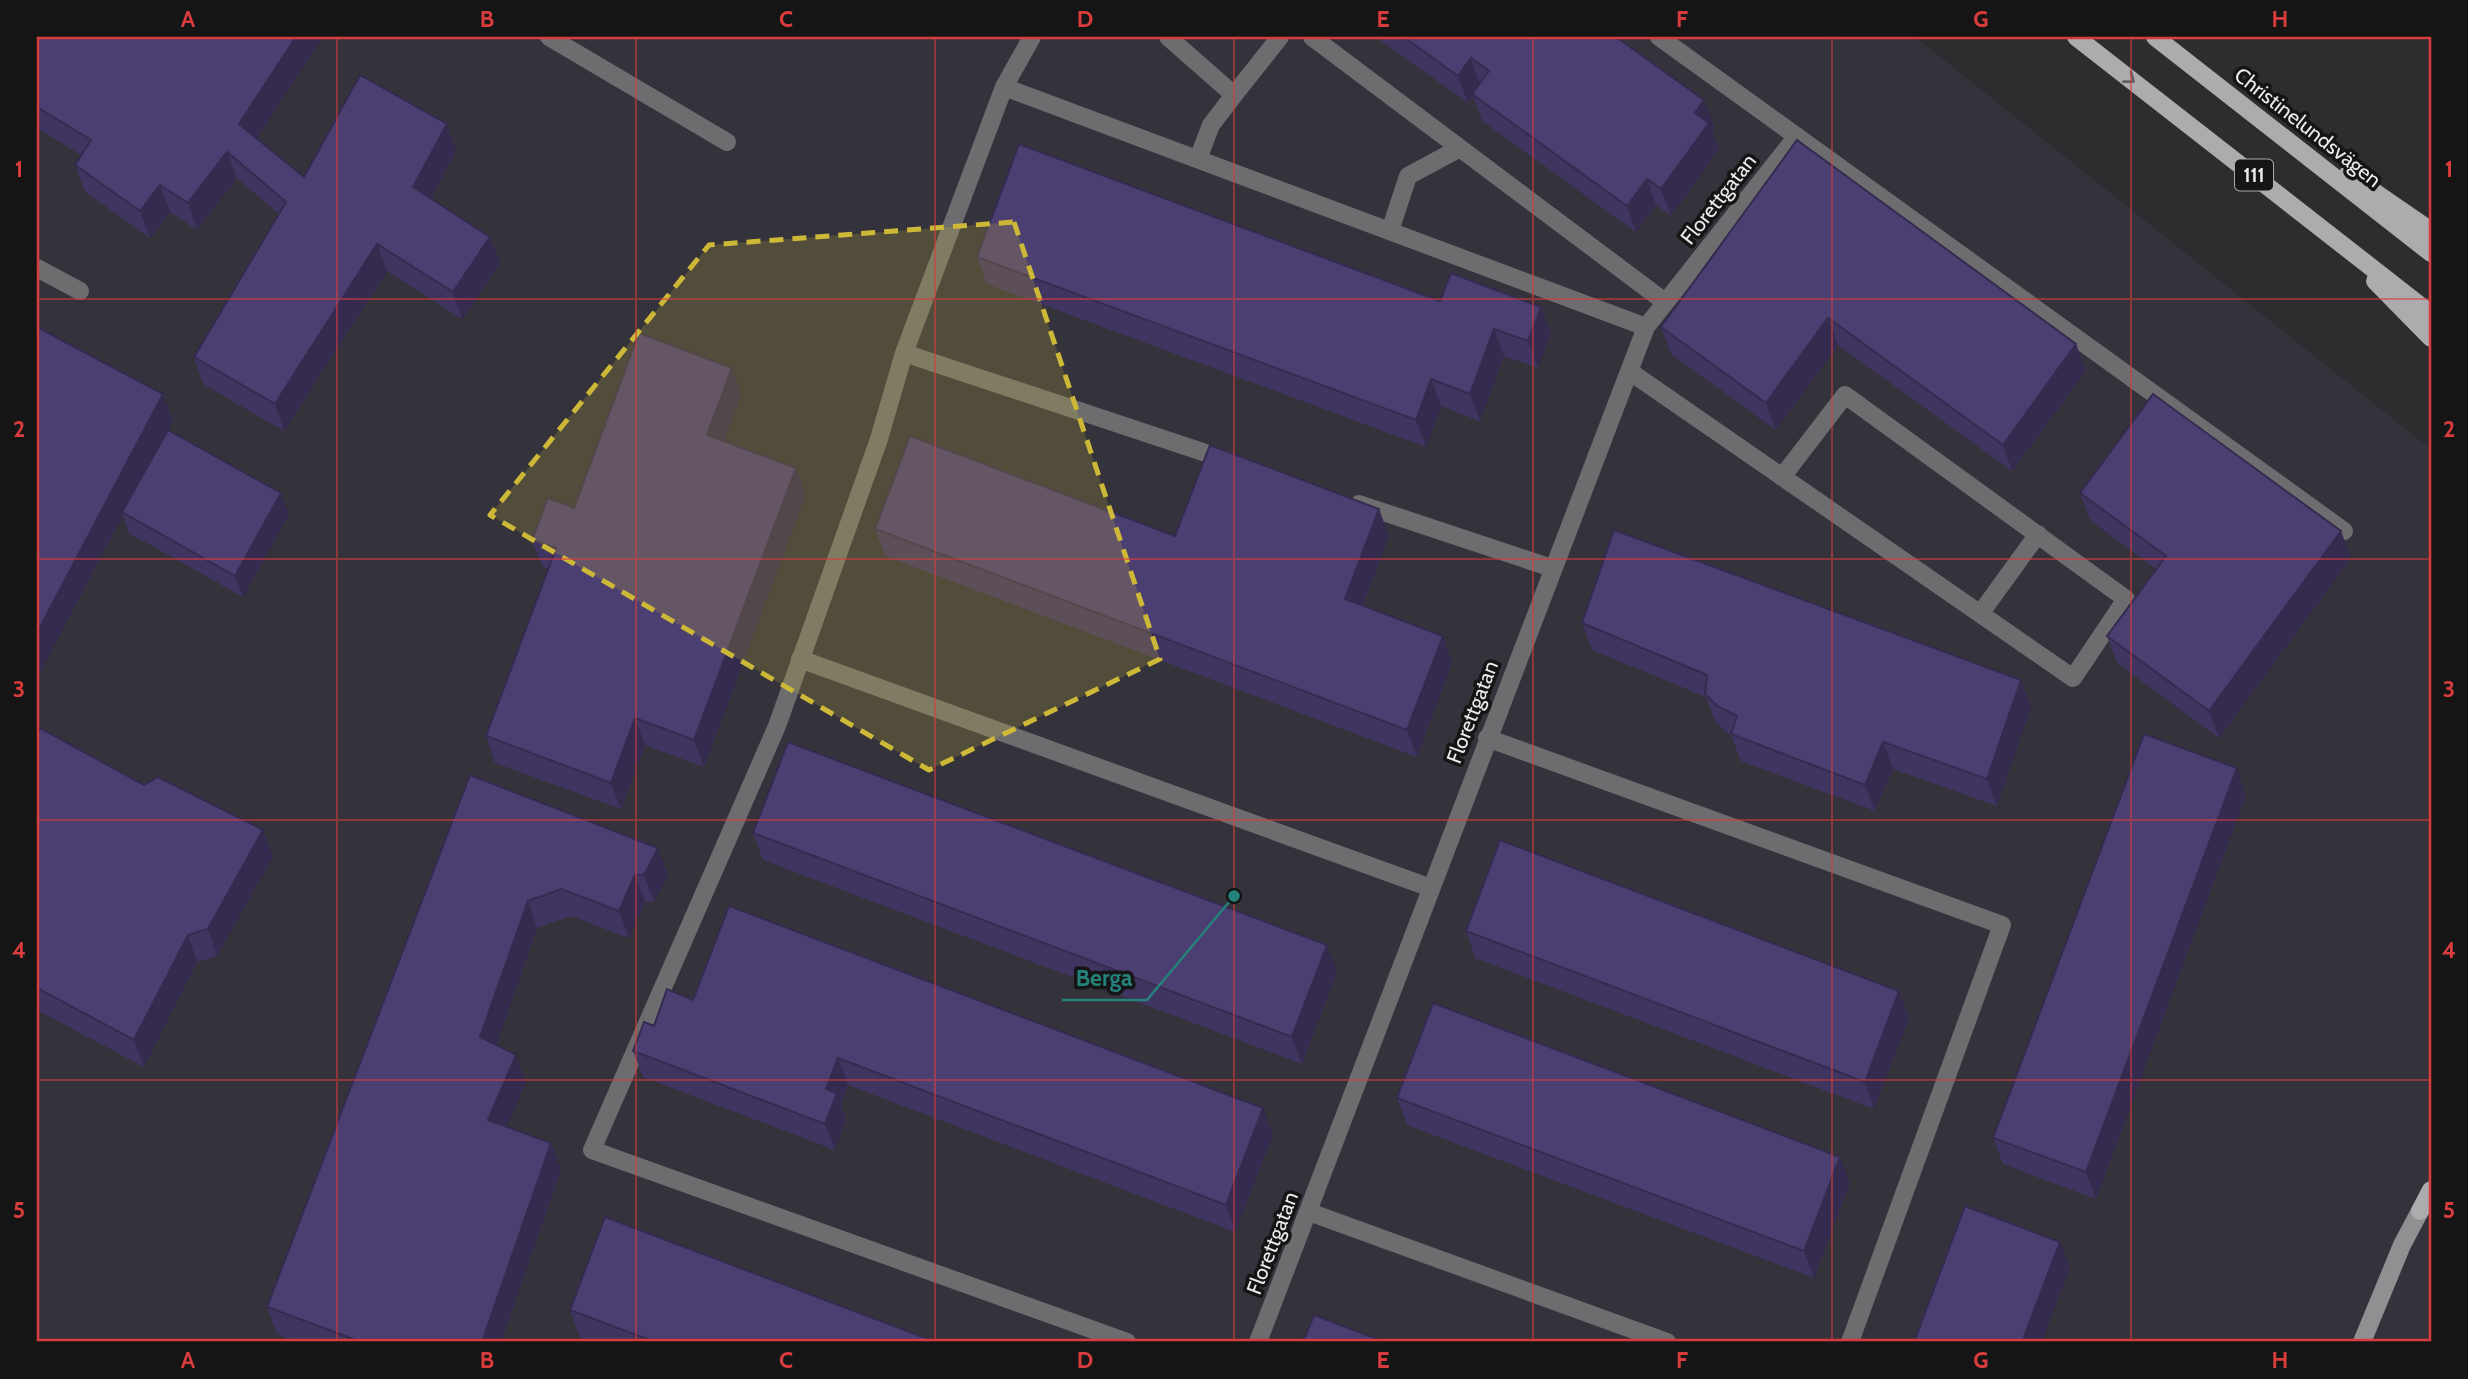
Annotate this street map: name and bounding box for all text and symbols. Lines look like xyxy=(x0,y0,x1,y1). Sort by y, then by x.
text: A xyxy=(181,5,196,33)
text: B xyxy=(480,5,494,33)
text: C xyxy=(779,5,793,33)
text: D xyxy=(1077,5,1093,33)
text: E xyxy=(1376,5,1390,33)
text: F xyxy=(1676,5,1688,33)
text: G xyxy=(1973,5,1989,33)
text: H xyxy=(2272,5,2288,33)
street label: Christinelundsvägen xyxy=(2230,62,2386,192)
one-way arrow xyxy=(2122,70,2135,83)
street label: Florettgatan xyxy=(1675,149,1761,249)
text: 1 xyxy=(15,155,23,183)
text: 1 xyxy=(2445,155,2453,183)
road number: 111 xyxy=(2235,160,2273,190)
text: 2 xyxy=(13,415,25,443)
text: 2 xyxy=(2443,415,2455,443)
street label: Florettgatan xyxy=(1441,657,1503,767)
text: 3 xyxy=(13,675,25,703)
text: 3 xyxy=(2443,675,2455,703)
text: 4 xyxy=(12,936,26,964)
text: 4 xyxy=(2442,936,2456,964)
callout: Berga xyxy=(1062,956,1147,1000)
text: Berga xyxy=(1076,964,1133,992)
street label: Florettgatan xyxy=(1241,1188,1303,1298)
text: 5 xyxy=(13,1196,25,1224)
text: 5 xyxy=(2443,1196,2455,1224)
text: A xyxy=(181,1346,196,1374)
text: B xyxy=(480,1346,494,1374)
text: C xyxy=(779,1346,793,1374)
text: D xyxy=(1077,1346,1093,1374)
text: E xyxy=(1376,1346,1390,1374)
text: F xyxy=(1676,1346,1688,1374)
text: G xyxy=(1973,1346,1989,1374)
text: H xyxy=(2272,1346,2288,1374)

